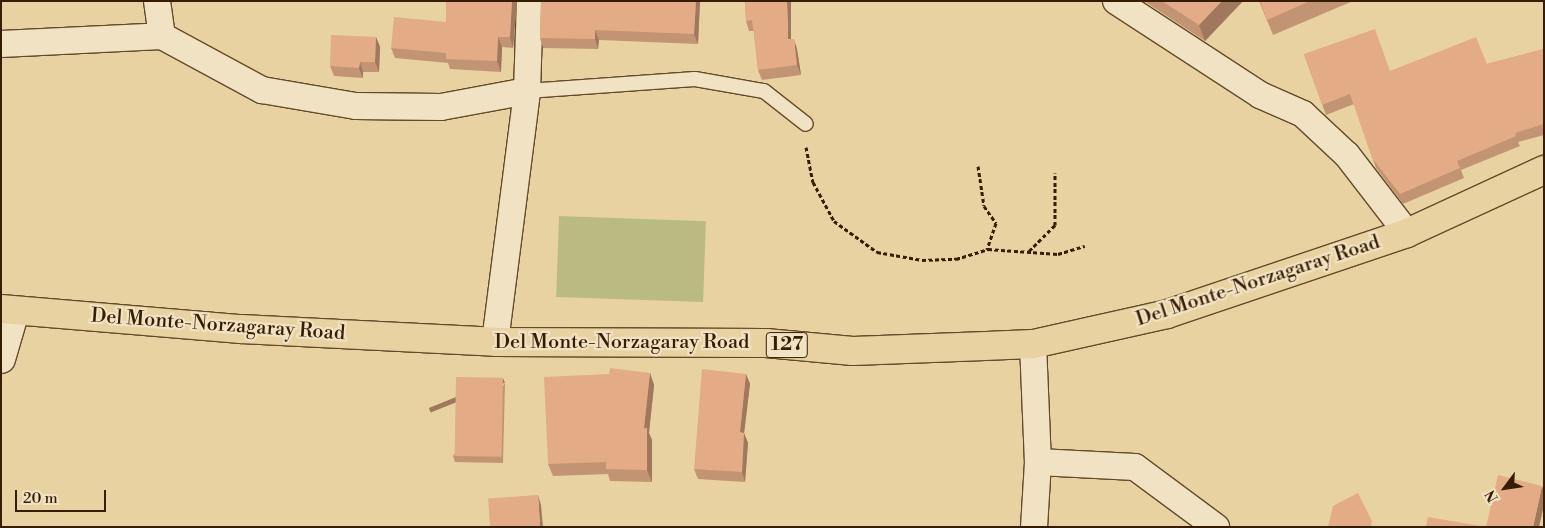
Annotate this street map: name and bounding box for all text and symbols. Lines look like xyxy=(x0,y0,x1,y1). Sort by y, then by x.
street label: Del Monte-Norzagaray Road xyxy=(1133,230,1383,332)
street label: Del Monte-Norzagaray Road xyxy=(90,304,346,346)
road number: 127 xyxy=(766,328,808,362)
street label: Del Monte-Norzagaray Road xyxy=(495,330,749,354)
north arrow xyxy=(1480,463,1530,513)
scale bar xyxy=(18,480,109,512)
text: N xyxy=(1482,486,1503,505)
text: 20 m xyxy=(23,489,58,508)

